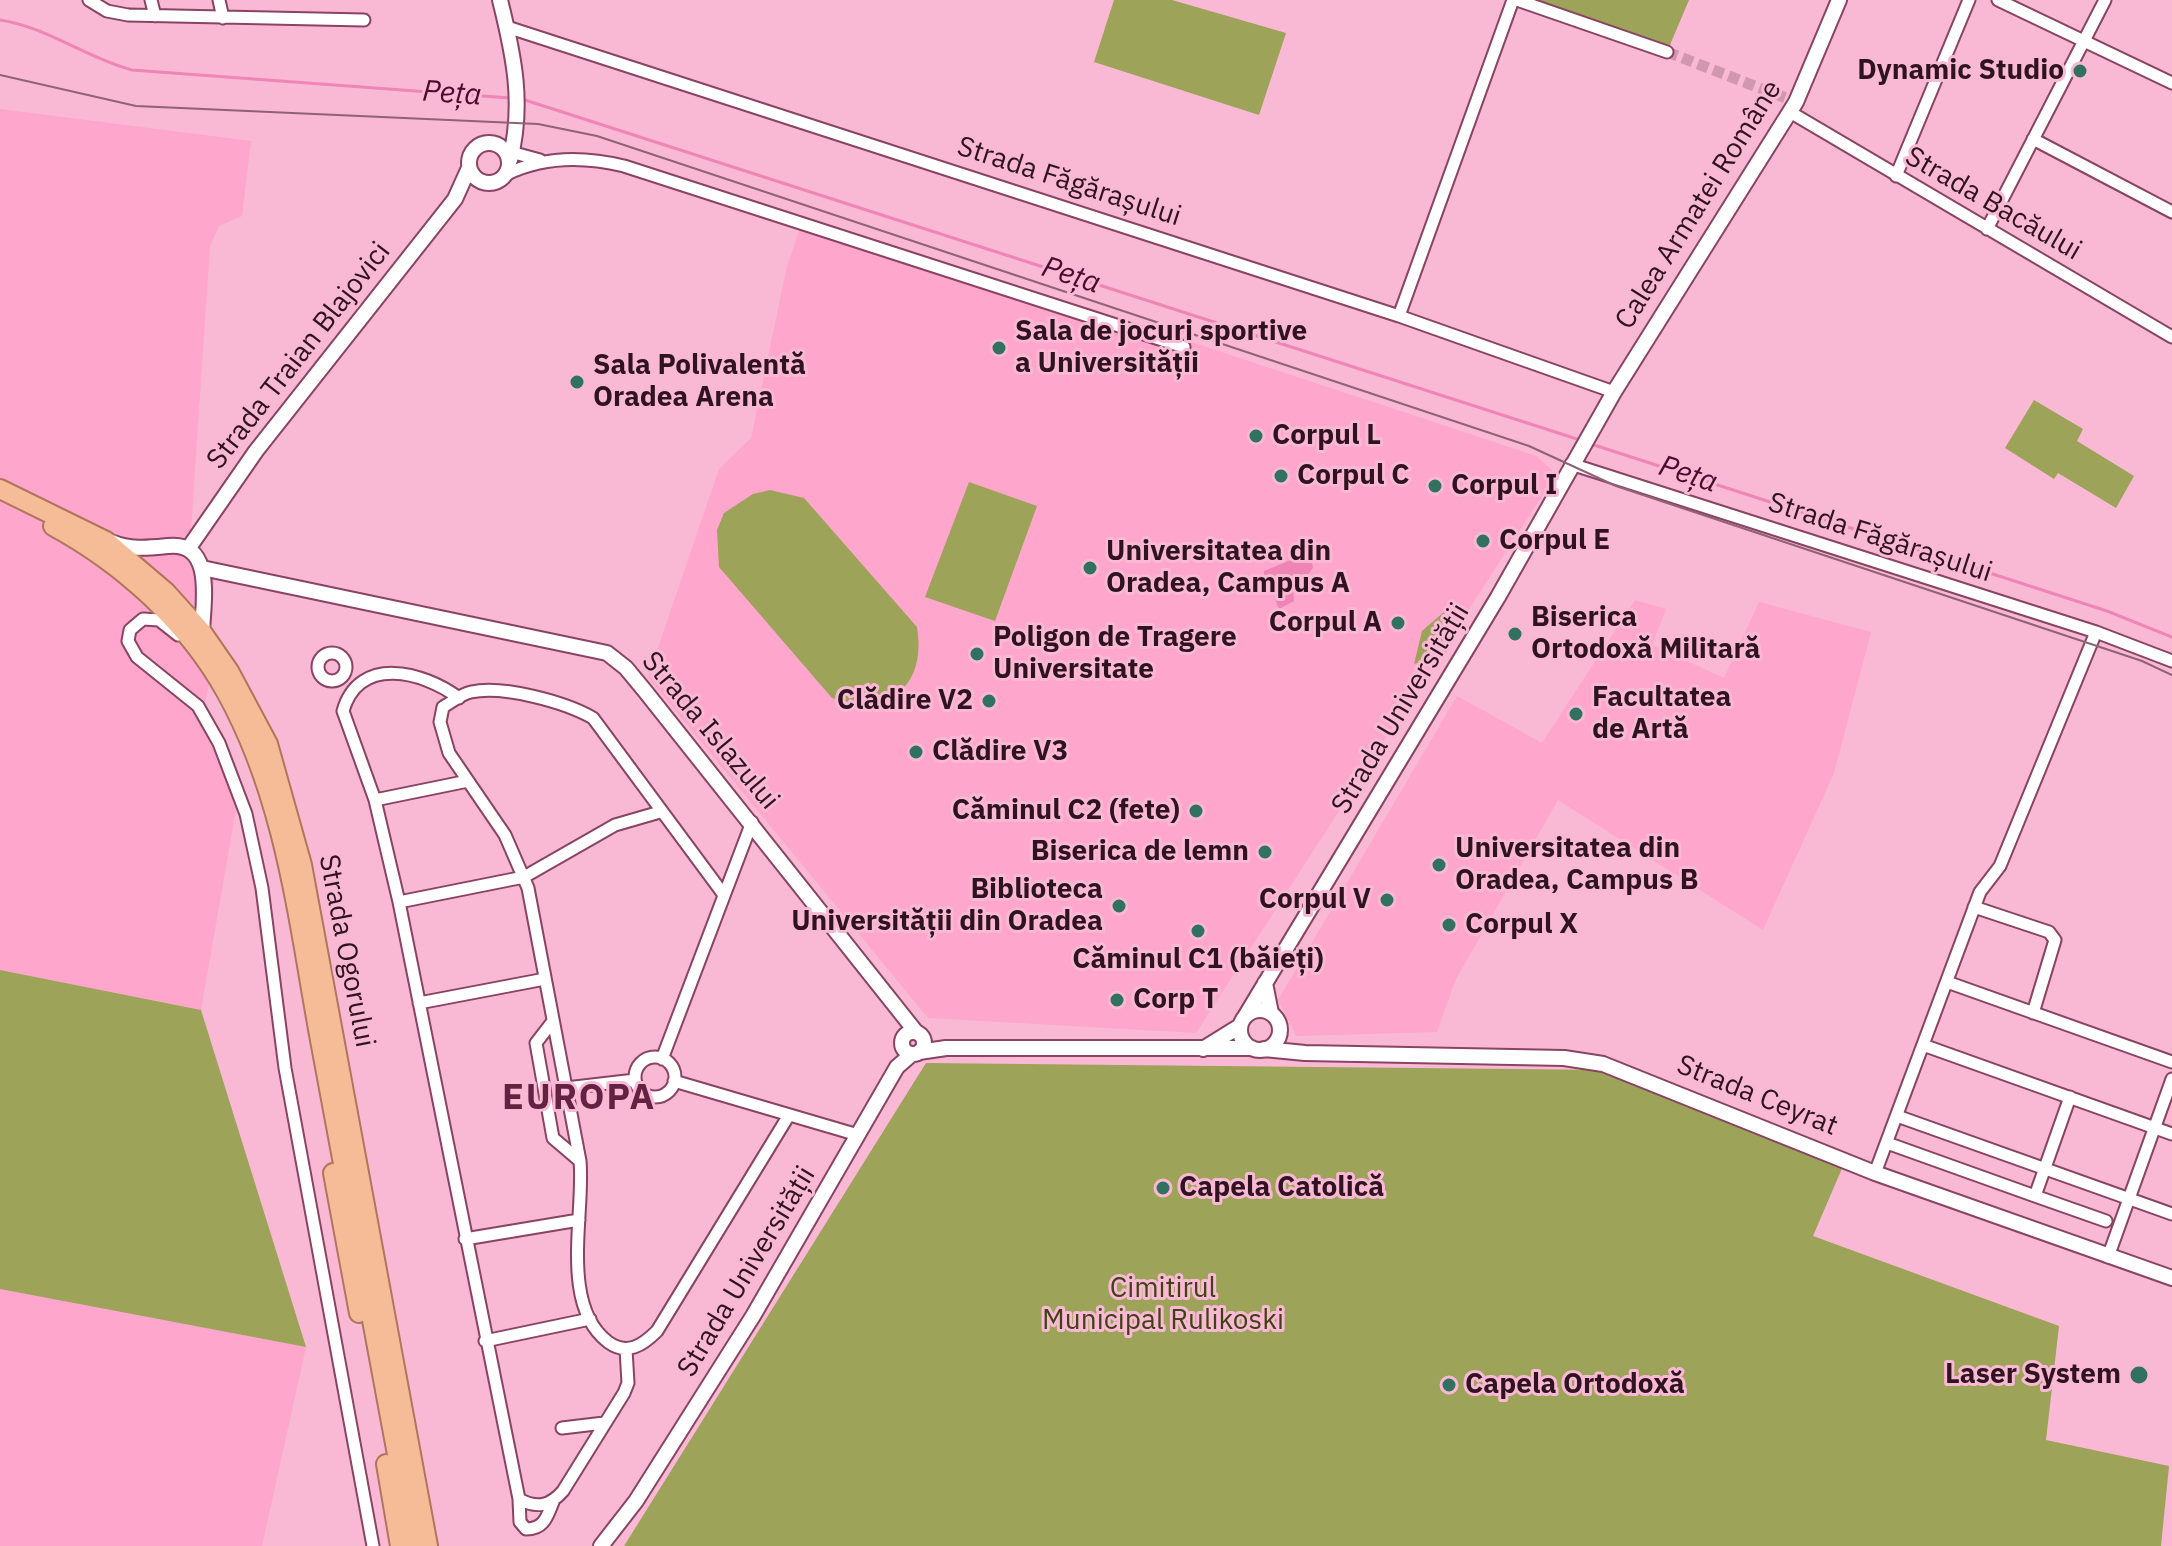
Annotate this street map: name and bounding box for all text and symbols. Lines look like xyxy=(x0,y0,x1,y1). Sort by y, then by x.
place label: Dynamic Studio xyxy=(1857,54,2064,88)
marker: Dynamic Studio xyxy=(2071,62,2089,80)
water label: Peța xyxy=(421,74,483,114)
street label: Calea Armatei Române xyxy=(1609,74,1789,336)
street label: Strada Făgărașului xyxy=(953,130,1185,234)
street label: Strada Bacăului xyxy=(1899,140,2087,268)
street label: Strada Traian Blajovici xyxy=(200,236,398,476)
water label: Peța xyxy=(1037,250,1105,302)
place label: Sala de jocuri sportive a Universității xyxy=(1015,315,1307,381)
marker: Sala de jocuri sportive a Universității xyxy=(990,339,1008,357)
place label: Sala Polivalentă Oradea Arena xyxy=(593,349,806,415)
marker: Sala Polivalentă Oradea Arena xyxy=(568,373,586,391)
place label: Corpul L xyxy=(1272,419,1381,453)
marker: Corpul L xyxy=(1247,427,1265,445)
water label: Peța xyxy=(1654,449,1722,501)
place label: Corpul C xyxy=(1297,459,1409,493)
marker: Corpul C xyxy=(1272,467,1290,485)
place label: Corpul I xyxy=(1451,469,1557,503)
marker: Corpul I xyxy=(1426,477,1444,495)
street label: Strada Făgărașului xyxy=(1764,486,1996,590)
place label: Corpul E xyxy=(1499,524,1610,558)
marker: Corpul E xyxy=(1474,532,1492,550)
place label: Universitatea din Oradea, Campus A xyxy=(1106,535,1350,601)
marker: Universitatea din Oradea, Campus A xyxy=(1081,559,1099,577)
street label: Strada Universității xyxy=(1325,598,1477,820)
place label: Biserica Ortodoxă Militară xyxy=(1531,601,1760,667)
place label: Corpul A xyxy=(1269,606,1382,640)
marker: Corpul A xyxy=(1389,614,1407,632)
place label: Poligon de Tragere Universitate xyxy=(993,621,1237,687)
marker: Biserica Ortodoxă Militară xyxy=(1506,625,1524,643)
street label: Strada Islazului xyxy=(634,645,786,817)
marker: Poligon de Tragere Universitate xyxy=(968,645,986,663)
place label: Facultatea de Artă xyxy=(1592,681,1731,747)
place label: Clădire V2 xyxy=(837,684,973,718)
marker: Clădire V2 xyxy=(980,692,998,710)
marker: Facultatea de Artă xyxy=(1567,705,1585,723)
place label: Clădire V3 xyxy=(932,735,1068,769)
marker: Clădire V3 xyxy=(907,743,925,761)
place label: Căminul C2 (fete) xyxy=(952,794,1180,828)
marker: Căminul C2 (fete) xyxy=(1187,802,1205,820)
place label: Universitatea din Oradea, Campus B xyxy=(1455,832,1698,898)
place label: Biserica de lemn xyxy=(1031,835,1249,869)
marker: Biserica de lemn xyxy=(1256,843,1274,861)
street label: Strada Ogorului xyxy=(311,852,381,1050)
marker: Universitatea din Oradea, Campus B xyxy=(1430,856,1448,874)
place label: Biblioteca Universității din Oradea xyxy=(791,873,1103,939)
place label: Corpul V xyxy=(1259,883,1371,917)
marker: Corpul V xyxy=(1378,891,1396,909)
marker: Biblioteca Universității din Oradea xyxy=(1110,897,1128,915)
place label: Corpul X xyxy=(1465,908,1578,942)
marker: Corpul X xyxy=(1440,916,1458,934)
marker: Căminul C1 (băieți) xyxy=(1189,922,1207,940)
place label: Căminul C1 (băieți) xyxy=(1072,943,1324,977)
place label: Corp T xyxy=(1133,983,1218,1017)
marker: Corp T xyxy=(1108,991,1126,1009)
street label: Strada Ceyrat xyxy=(1672,1048,1842,1144)
district label: EUROPA xyxy=(502,1077,656,1121)
street label: Strada Universității xyxy=(671,1161,823,1383)
place label: Capela Catolică xyxy=(1179,1171,1384,1205)
marker: Capela Catolică xyxy=(1154,1179,1172,1197)
park label: Cimitirul Municipal Rulikoski xyxy=(1042,1272,1284,1338)
place label: Laser System xyxy=(1945,1358,2121,1392)
marker: Laser System xyxy=(2128,1364,2150,1386)
place label: Capela Ortodoxă xyxy=(1465,1368,1685,1402)
marker: Capela Ortodoxă xyxy=(1440,1376,1458,1394)

